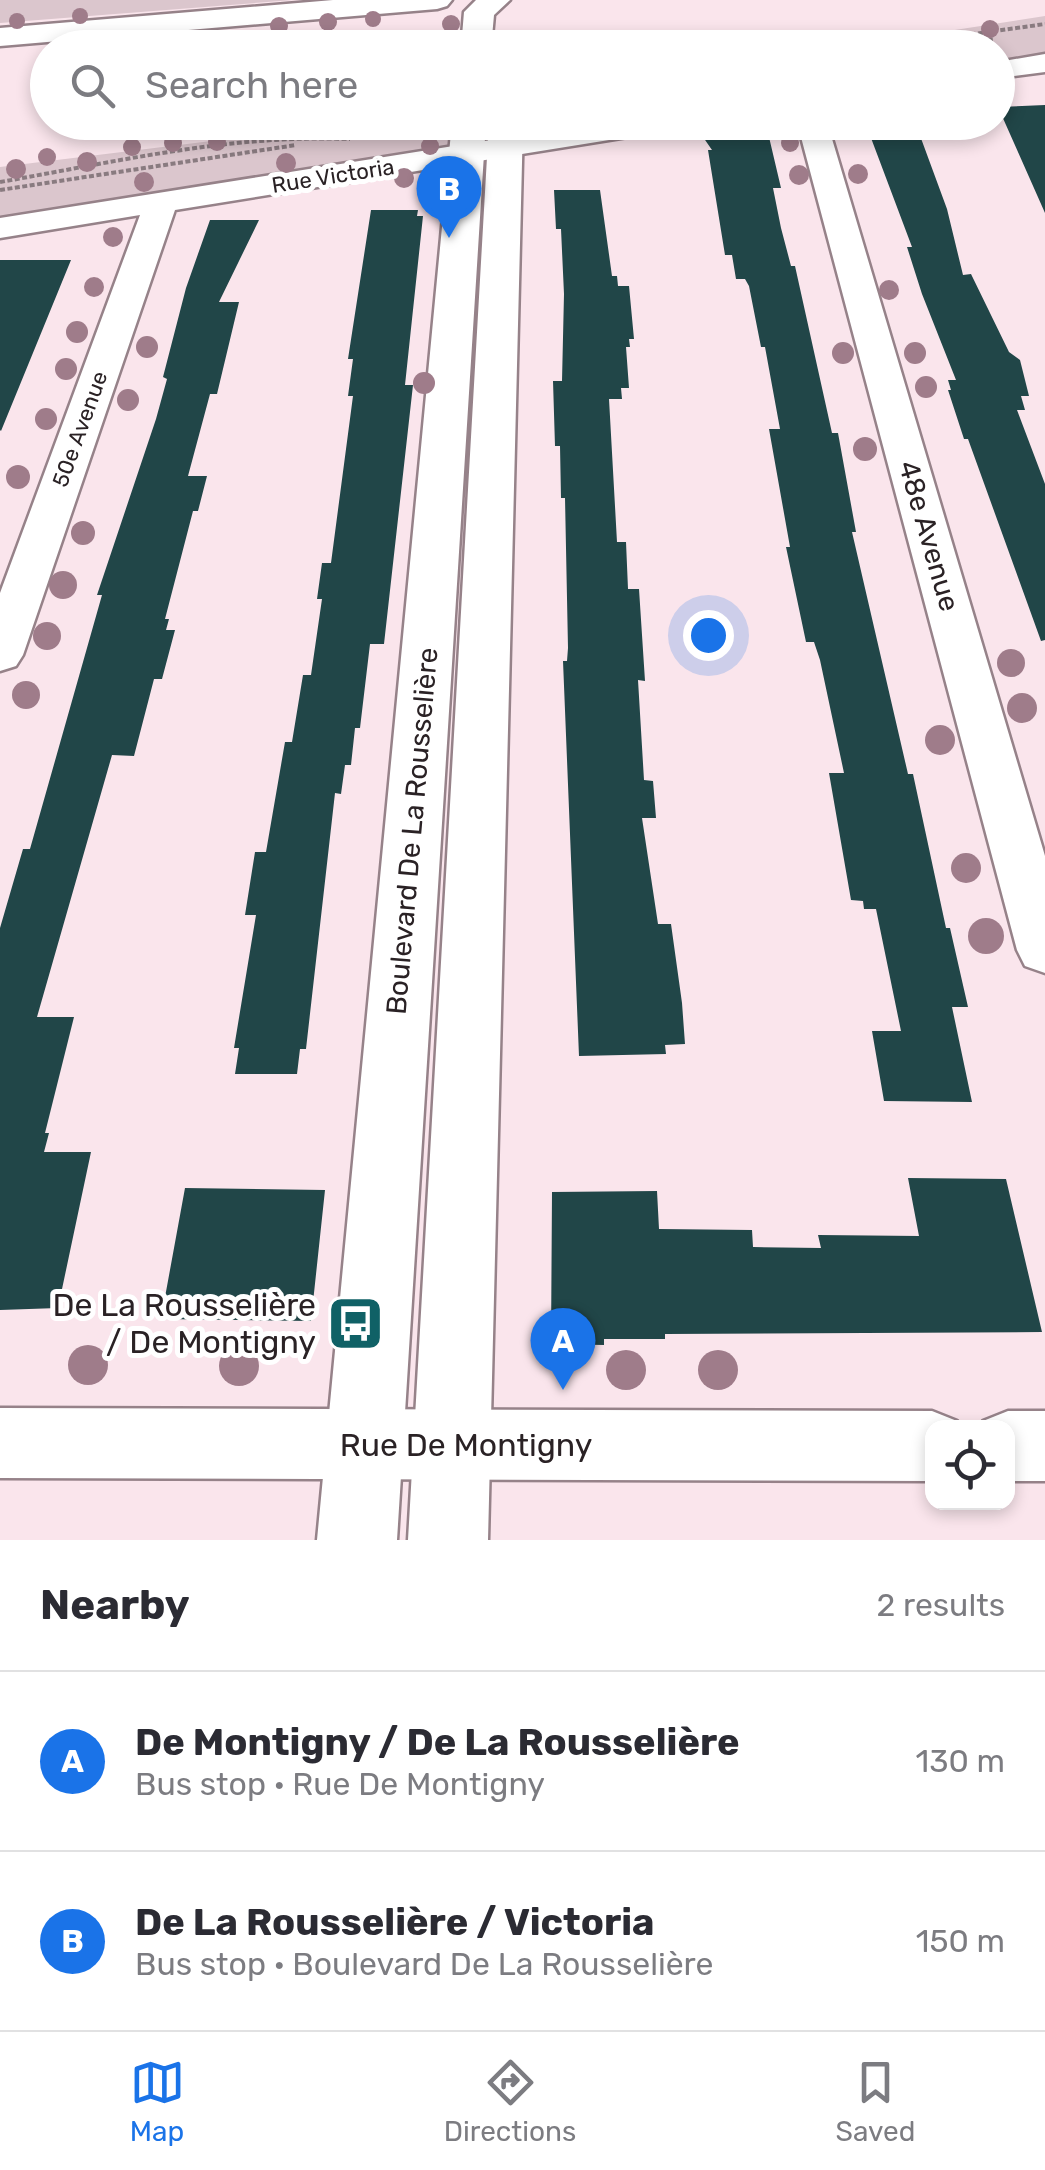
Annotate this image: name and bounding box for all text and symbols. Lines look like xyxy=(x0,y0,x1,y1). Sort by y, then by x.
search box xyxy=(30,30,1015,140)
icon: search xyxy=(65,58,120,113)
text: Search here xyxy=(145,62,358,108)
street label: Rue Victoria xyxy=(270,153,396,199)
pin: B xyxy=(416,156,482,238)
street label: 50e Avenue xyxy=(47,367,113,491)
street label: 48e Avenue xyxy=(892,457,966,615)
your location xyxy=(683,610,734,661)
street label: Boulevard De La Rousselière xyxy=(380,646,444,1016)
place label: De La Rousselière / De Montigny xyxy=(53,1286,316,1361)
bus stop icon: De La Rousselière / De Montigny xyxy=(325,1293,385,1353)
pin: A xyxy=(530,1308,596,1390)
map controls xyxy=(925,1420,1015,1510)
button: locate xyxy=(925,1420,1015,1510)
street label: Rue De Montigny xyxy=(340,1426,592,1464)
text: Nearby xyxy=(40,1580,190,1630)
text: 2 results xyxy=(876,1586,1005,1624)
text: De Montigny / De La Rousselière xyxy=(135,1719,740,1765)
text: A xyxy=(61,1742,84,1780)
text: 130 m xyxy=(915,1742,1005,1780)
text: Bus stop · Rue De Montigny xyxy=(135,1765,545,1803)
text: De La Rousselière / Victoria xyxy=(135,1899,654,1945)
text: B xyxy=(61,1922,84,1960)
text: 150 m xyxy=(916,1922,1005,1960)
text: Bus stop · Boulevard De La Rousselière xyxy=(135,1945,713,1983)
tab: Map xyxy=(130,2055,185,2148)
tab: Directions xyxy=(444,2055,576,2148)
tab: Saved xyxy=(835,2055,915,2148)

